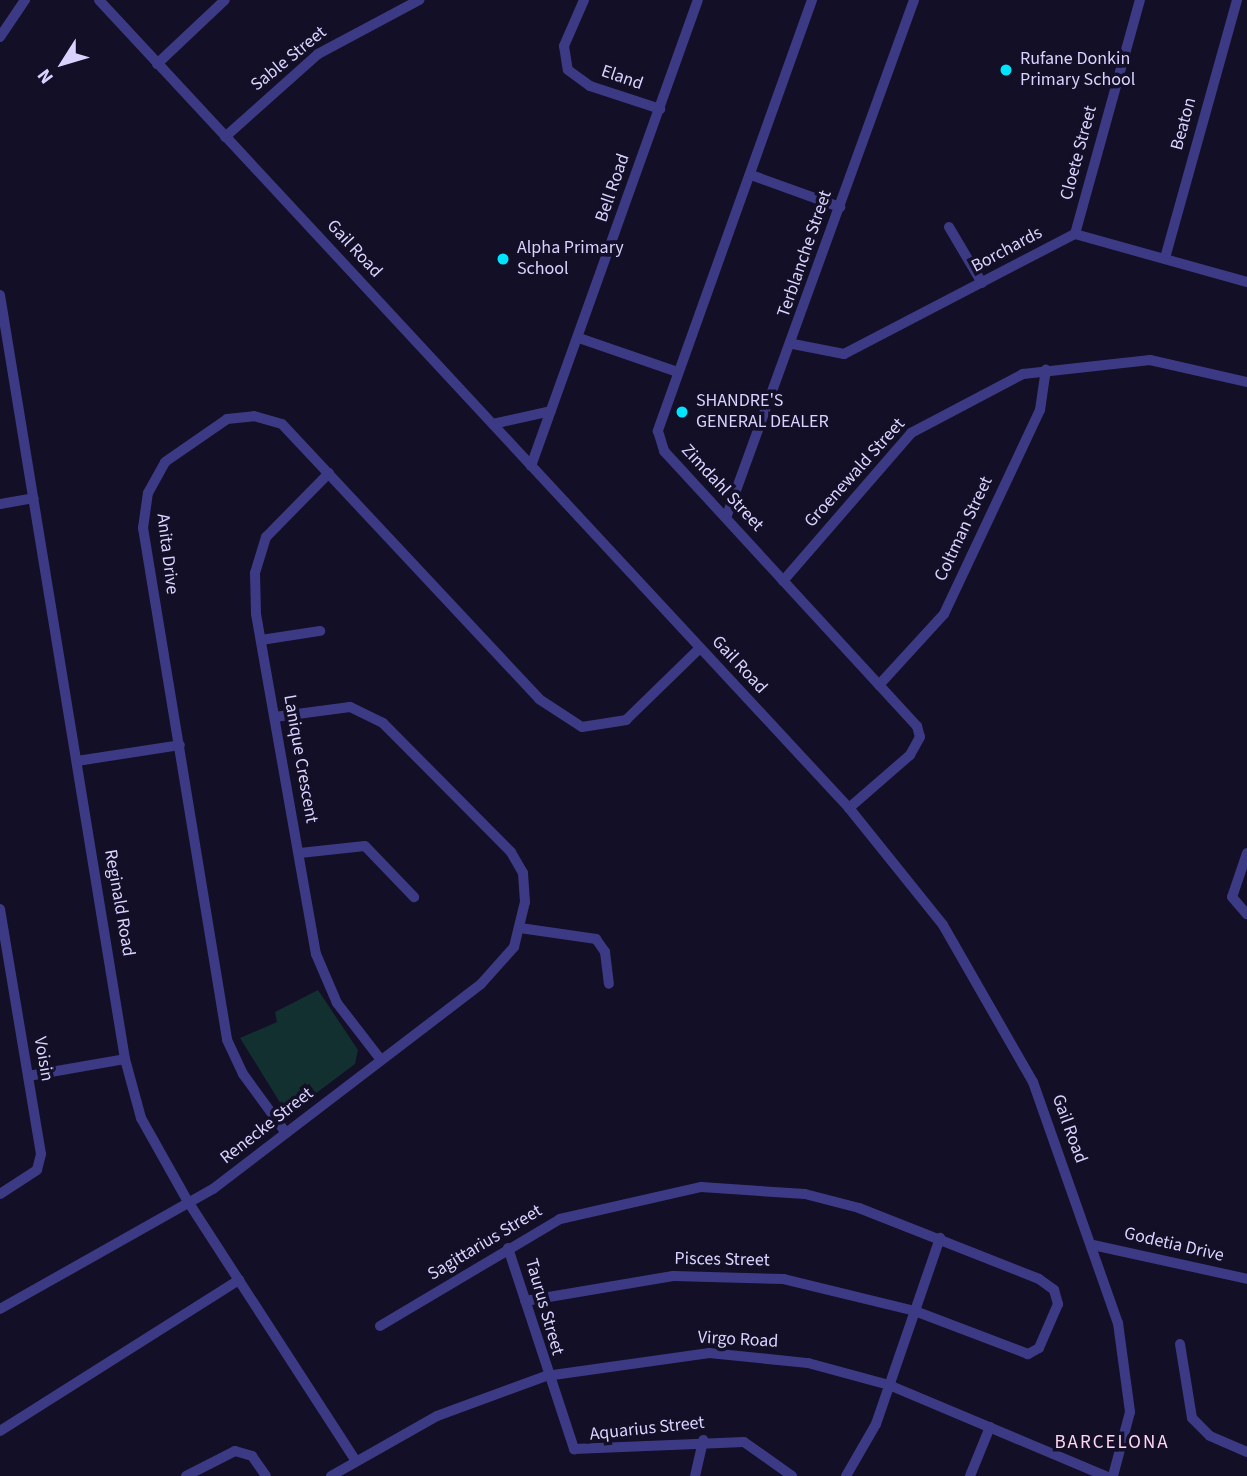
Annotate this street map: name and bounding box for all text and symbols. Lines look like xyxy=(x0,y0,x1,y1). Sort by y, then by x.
street label: Sable Street xyxy=(247,22,331,96)
north arrow xyxy=(28,28,98,98)
place label: Rufane Donkin Primary School xyxy=(1020,49,1135,92)
street label: Eland xyxy=(598,61,646,95)
marker: Rufane Donkin Primary School xyxy=(998,62,1014,78)
text: N xyxy=(31,63,60,89)
street label: Beaton xyxy=(1167,95,1201,153)
street label: Cloete Street xyxy=(1056,103,1102,203)
street label: Bell Road xyxy=(591,151,635,225)
street label: Terblanche Street xyxy=(773,188,837,320)
street label: Gail Road xyxy=(322,216,386,282)
street label: Borchards xyxy=(968,222,1046,278)
place label: Alpha Primary School xyxy=(517,238,624,280)
marker: Alpha Primary School xyxy=(495,251,511,267)
place label: SHANDRE'S GENERAL DEALER xyxy=(696,391,829,434)
marker: SHANDRE'S GENERAL DEALER xyxy=(674,404,690,420)
street label: Groenewald Street xyxy=(800,414,910,532)
street label: Zimdahl Street xyxy=(676,440,768,536)
street label: Coltman Street xyxy=(930,473,998,585)
street label: Anita Drive xyxy=(151,512,183,596)
street label: Gail Road xyxy=(707,632,771,698)
street label: Lanique Crescent xyxy=(278,693,322,825)
street label: Reginald Road xyxy=(99,848,139,958)
street label: Voisin xyxy=(28,1035,58,1083)
street label: Renecke Street xyxy=(216,1083,318,1169)
street label: Gail Road xyxy=(1047,1092,1091,1166)
street label: Sagittarius Street xyxy=(424,1200,546,1286)
street label: Godetia Drive xyxy=(1122,1223,1226,1267)
street label: Pisces Street xyxy=(674,1248,770,1272)
street label: Taurus Street xyxy=(520,1256,568,1358)
street label: Virgo Road xyxy=(697,1327,779,1353)
street label: Aquarius Street xyxy=(589,1412,705,1446)
district label: BARCELONA xyxy=(1056,1432,1168,1454)

